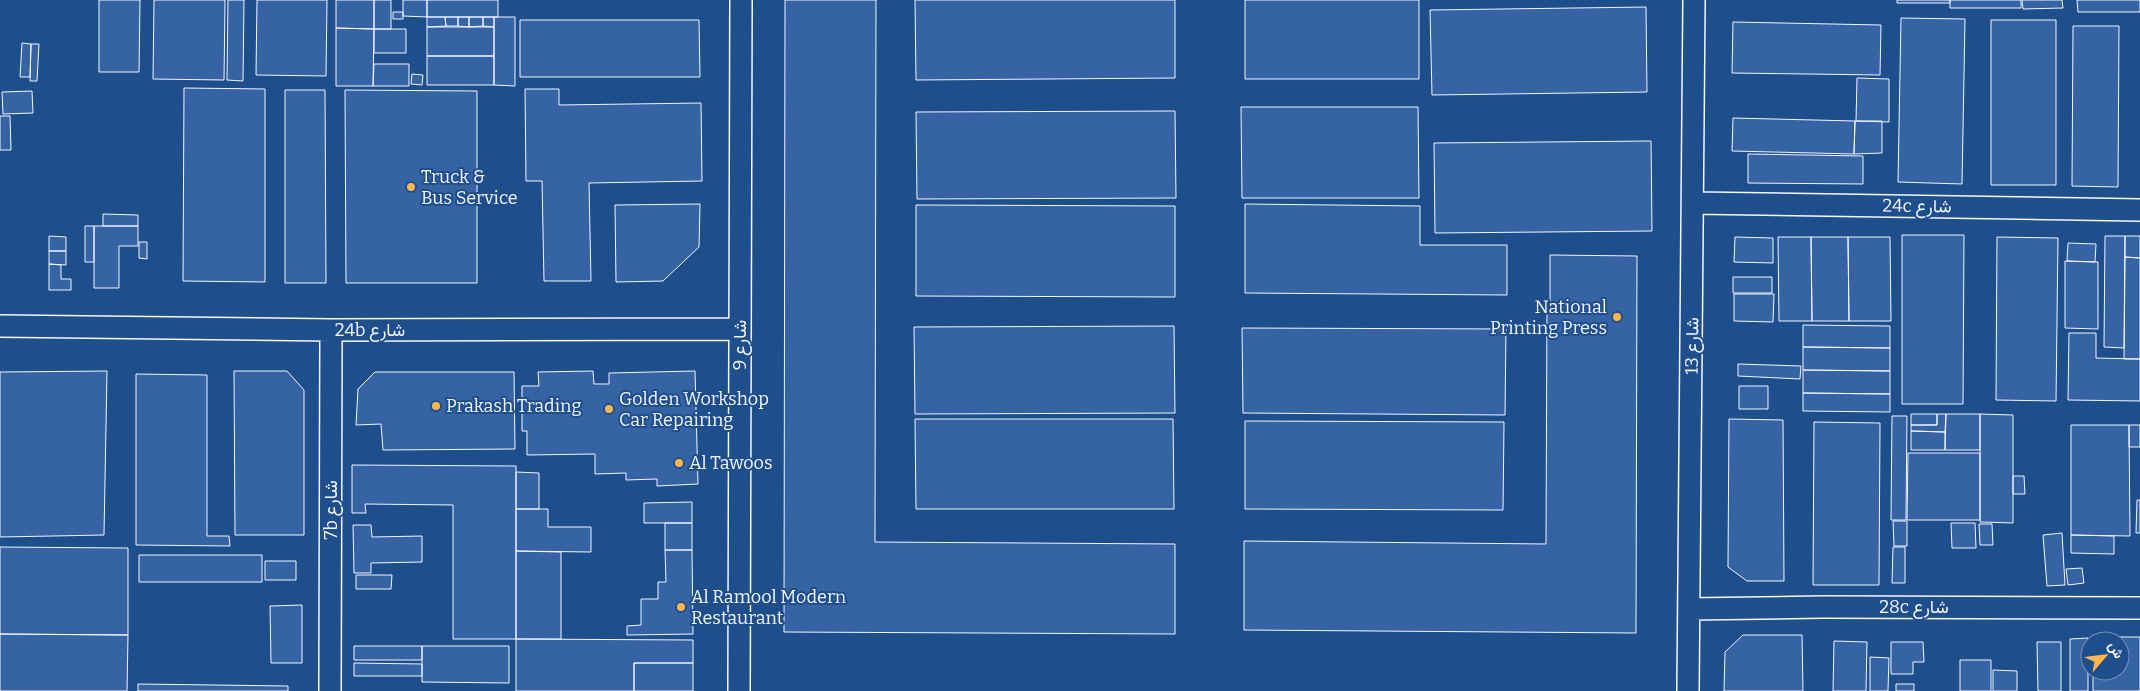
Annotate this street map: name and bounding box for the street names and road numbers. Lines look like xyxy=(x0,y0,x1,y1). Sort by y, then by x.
street label: 24c شارع xyxy=(1882,194,1952,219)
street label: شارع 13 xyxy=(1681,317,1704,375)
street label: 24b شارع xyxy=(335,319,405,342)
street label: شارع 9 xyxy=(729,320,752,370)
street label: 7b شارع xyxy=(320,480,343,540)
street label: 28c شارع xyxy=(1879,596,1949,619)

